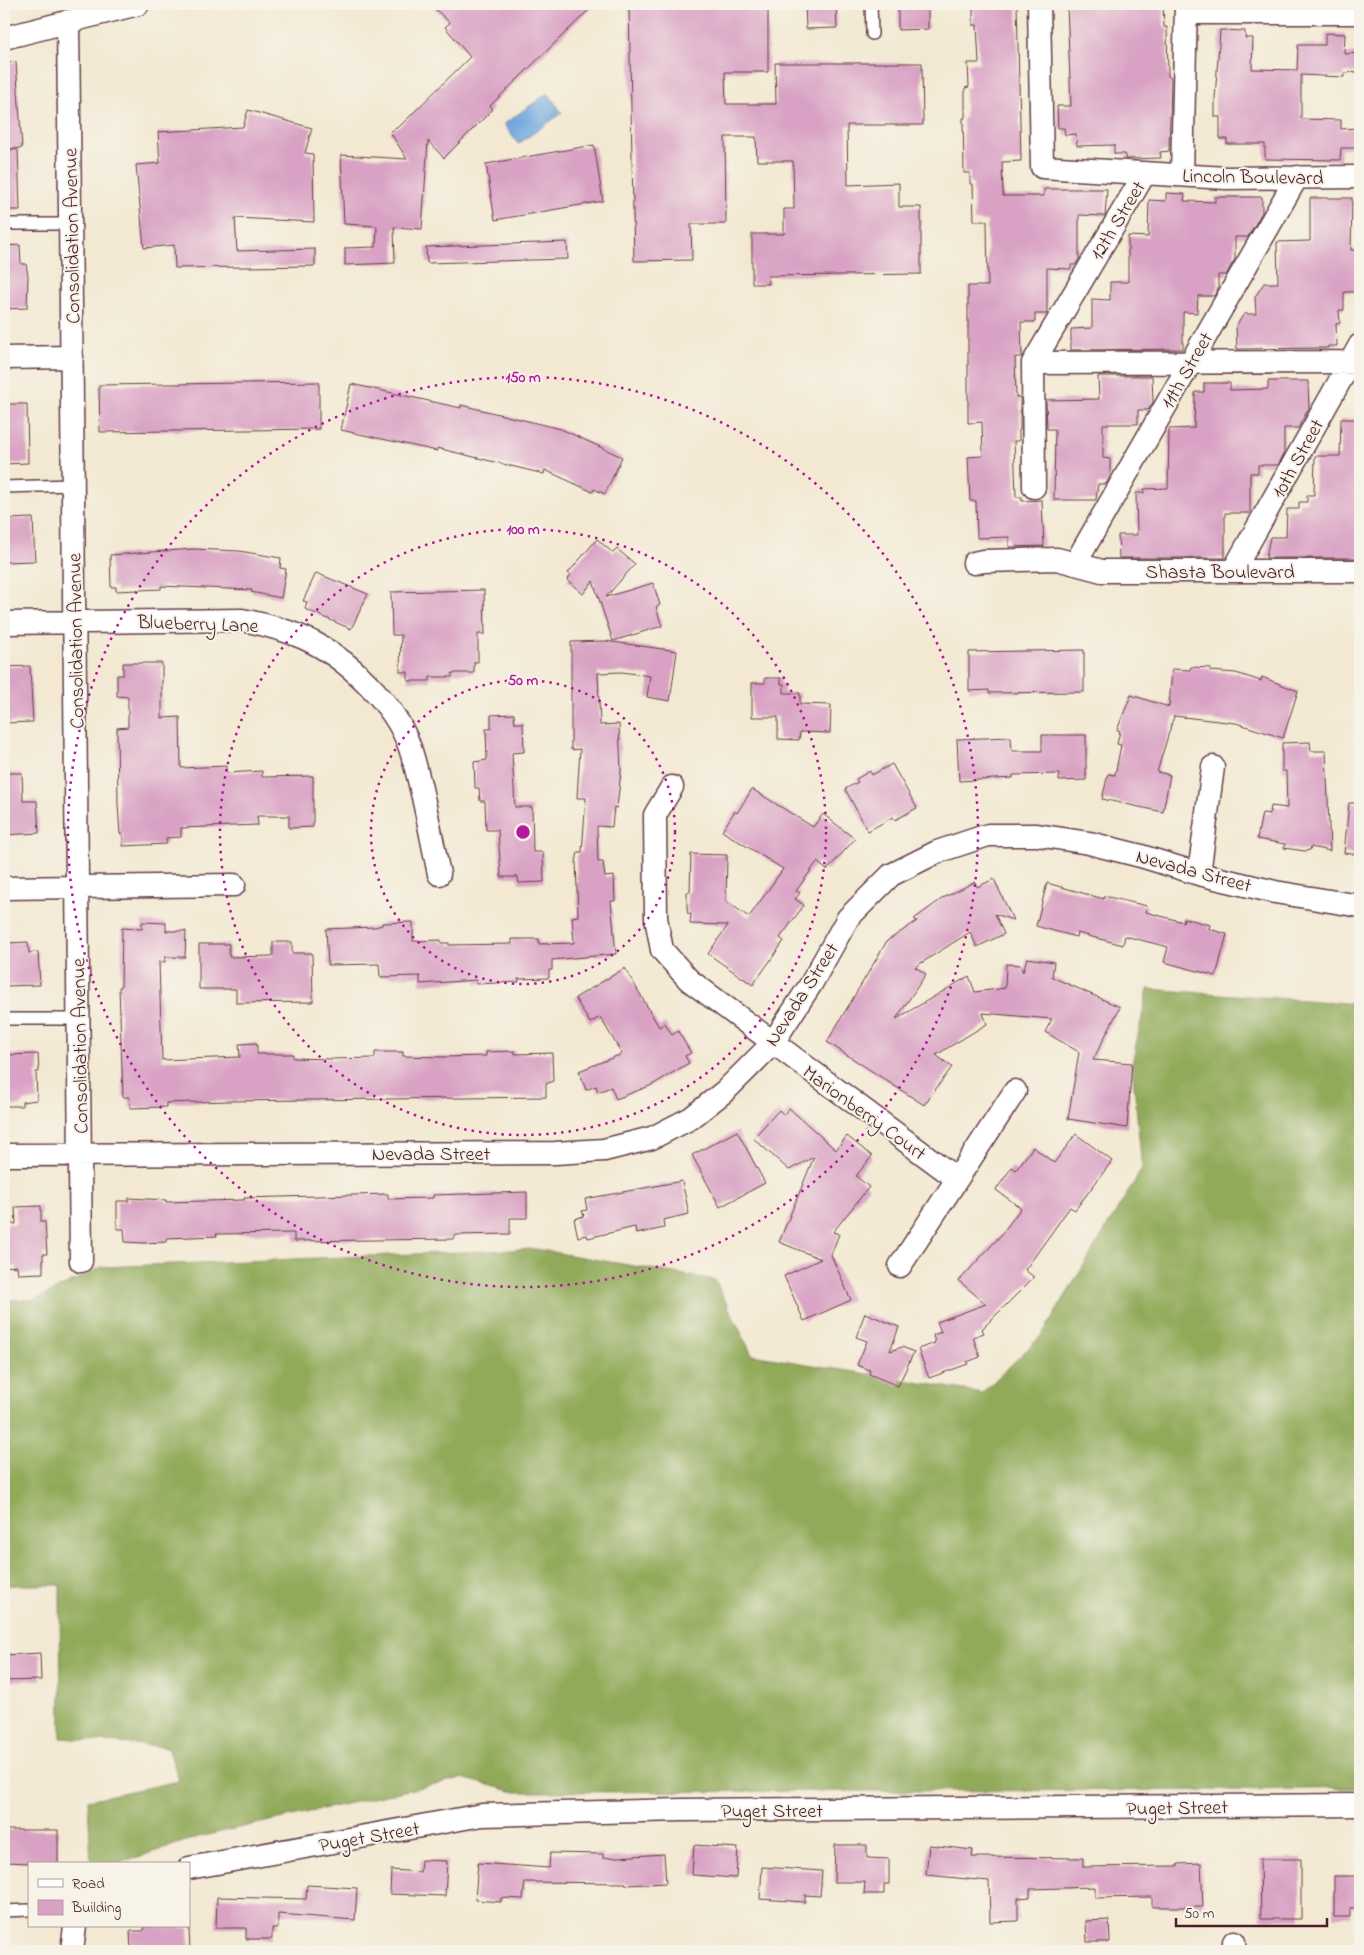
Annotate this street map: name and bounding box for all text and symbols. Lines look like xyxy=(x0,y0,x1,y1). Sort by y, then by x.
street label: Consolidation Avenue xyxy=(57,148,90,324)
street label: Lincoln Boulevard xyxy=(1182,163,1324,194)
street label: 12th Street xyxy=(1084,176,1154,266)
street label: 11th Street xyxy=(1155,327,1222,415)
text: 150 m xyxy=(505,367,541,389)
street label: 10th Street xyxy=(1266,414,1333,504)
text: 100 m xyxy=(506,519,540,541)
street label: Consolidation Avenue xyxy=(61,553,94,729)
street label: Shasta Boulevard xyxy=(1145,559,1295,588)
street label: Blueberry Lane xyxy=(136,609,259,642)
text: 50 m xyxy=(508,670,539,692)
centre of rings xyxy=(514,823,532,841)
street label: Nevada Street xyxy=(1132,843,1255,902)
street label: Nevada Street xyxy=(759,938,848,1053)
street label: Consolidation Avenue xyxy=(65,958,98,1134)
street label: Marionberry Court xyxy=(796,1059,932,1169)
street label: Nevada Street xyxy=(372,1141,490,1170)
street label: Puget Street xyxy=(1126,1794,1229,1826)
street label: Puget Street xyxy=(721,1798,823,1828)
street label: Puget Street xyxy=(317,1815,423,1863)
legend xyxy=(28,1862,190,1928)
text: Road xyxy=(72,1873,105,1895)
scale bar xyxy=(1176,1895,1328,1927)
text: Building xyxy=(71,1897,121,1920)
text: 50 m xyxy=(1184,1903,1215,1925)

